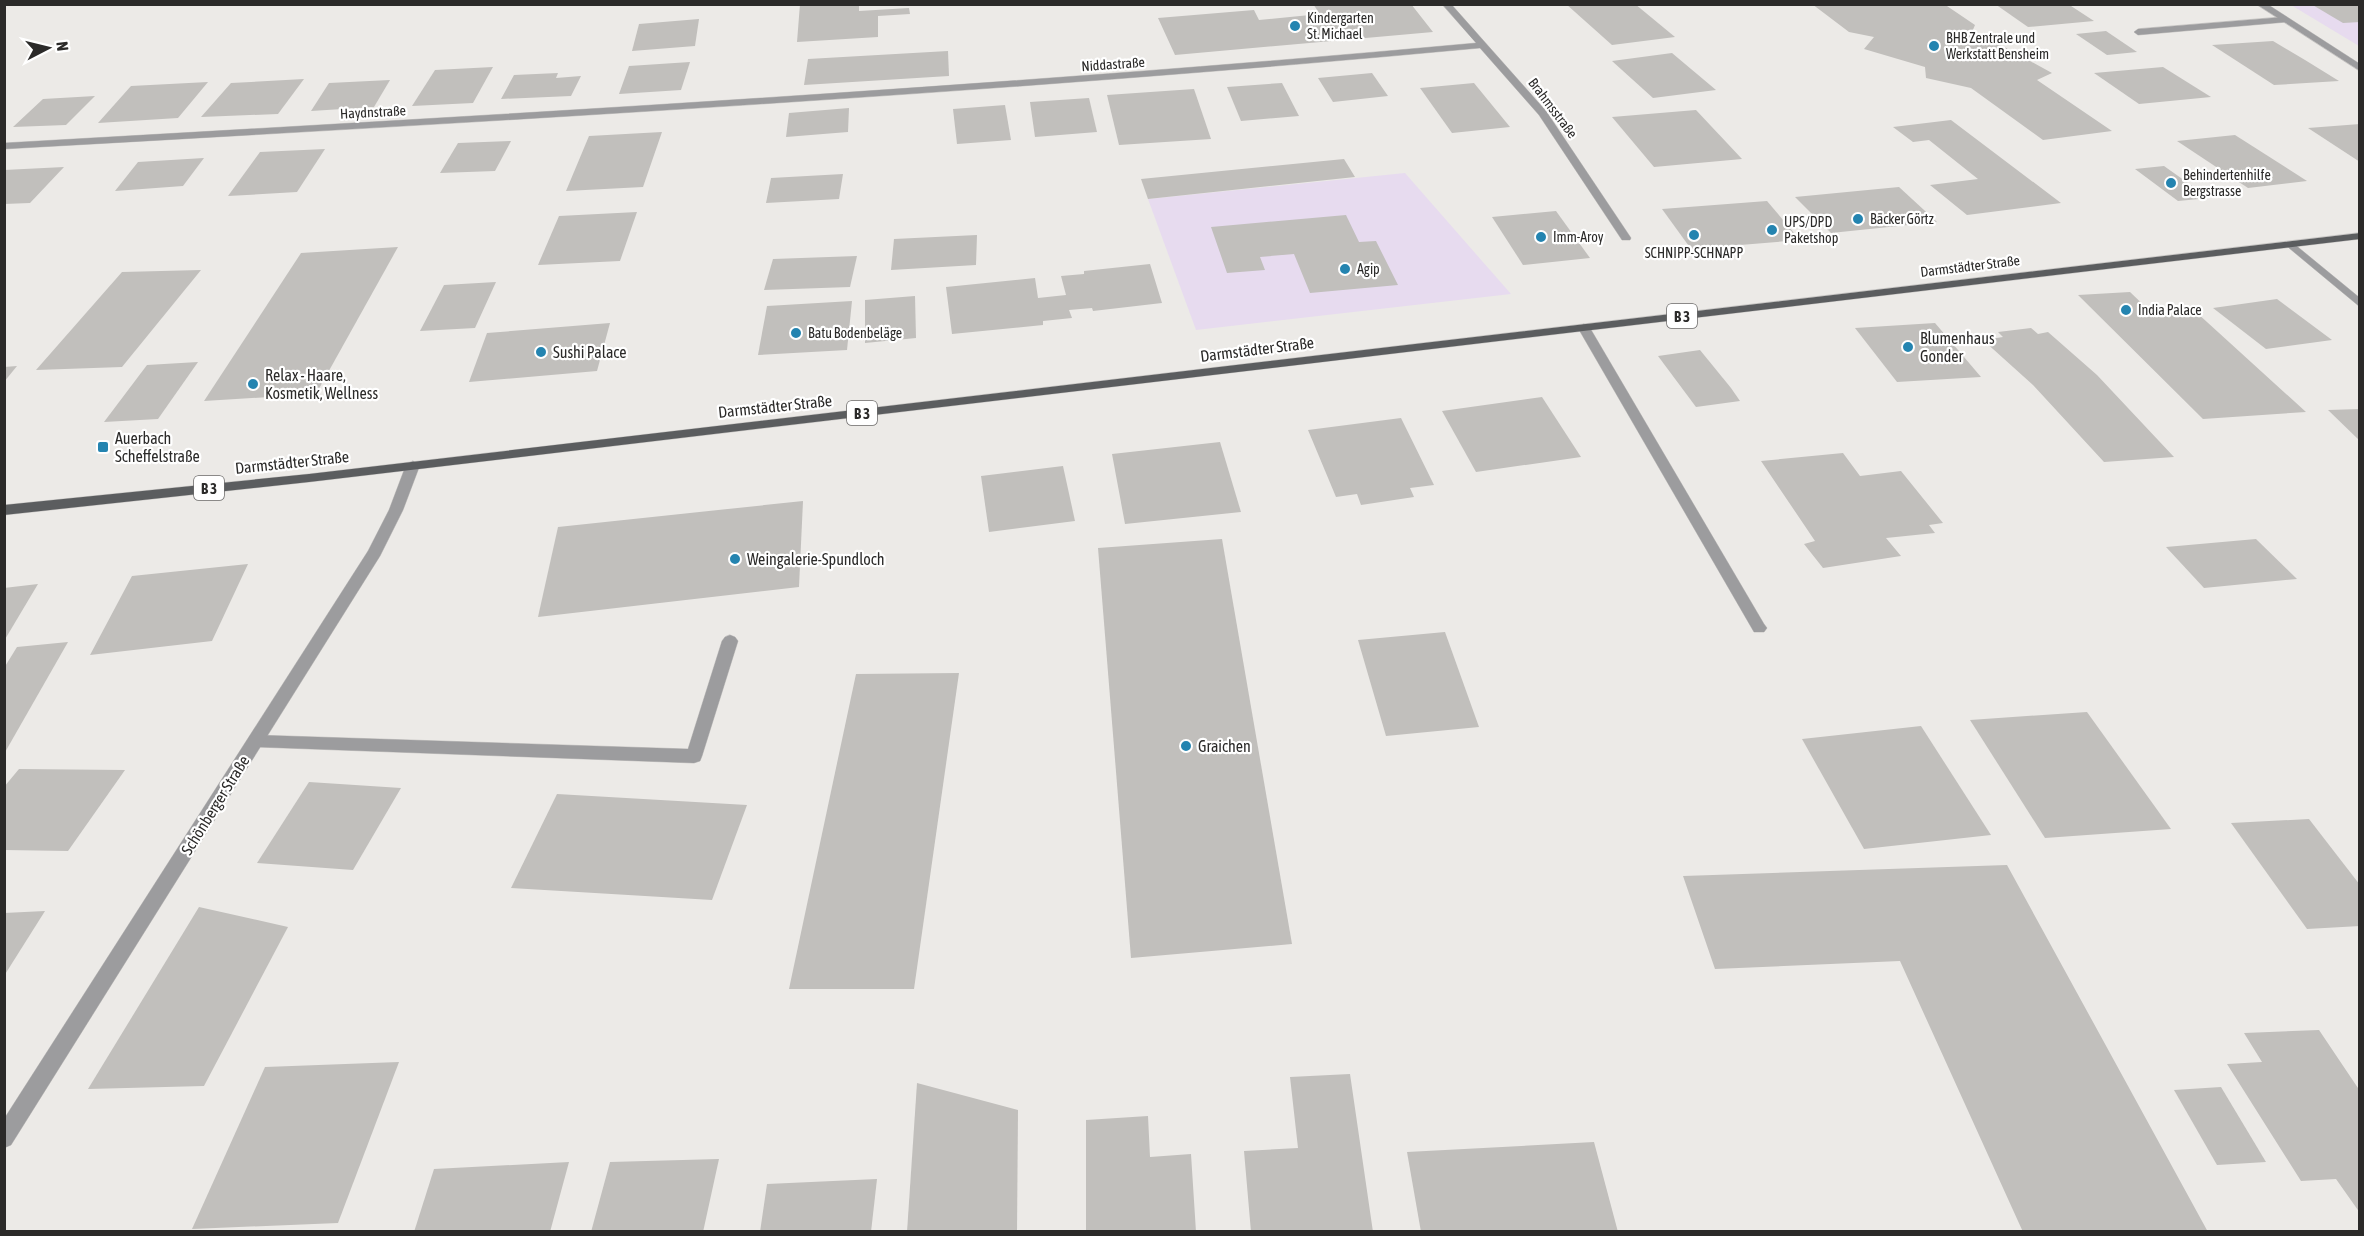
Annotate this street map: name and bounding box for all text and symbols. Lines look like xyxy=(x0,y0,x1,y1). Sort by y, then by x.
place label: Kindergarten St. Michael xyxy=(1307,10,1374,42)
north arrow xyxy=(18,18,78,78)
marker: Kindergarten St. Michael xyxy=(1288,19,1302,33)
place label: BHB Zentrale und Werkstatt Bensheim xyxy=(1946,30,2049,62)
marker: BHB Zentrale und Werkstatt Bensheim xyxy=(1927,39,1941,53)
text: N xyxy=(53,40,72,52)
street label: Niddastraße xyxy=(1081,54,1145,74)
street label: Brahmsstraße xyxy=(1525,75,1581,141)
street label: Haydnstraße xyxy=(340,102,406,122)
place label: Behindertenhilfe Bergstrasse xyxy=(2183,167,2271,199)
marker: Behindertenhilfe Bergstrasse xyxy=(2164,176,2178,190)
place label: Bäcker Görtz xyxy=(1870,211,1934,227)
marker: Bäcker Görtz xyxy=(1851,212,1865,226)
place label: UPS/DPD Paketshop xyxy=(1784,214,1839,246)
marker: UPS/DPD Paketshop xyxy=(1765,223,1779,237)
marker: SCHNIPP-SCHNAPP xyxy=(1687,228,1701,242)
place label: Imm-Aroy xyxy=(1553,229,1604,245)
marker: Imm-Aroy xyxy=(1534,230,1548,244)
place label: SCHNIPP-SCHNAPP xyxy=(1645,245,1743,261)
street label: Darmstädter Straße xyxy=(1919,252,2021,280)
place label: Agip xyxy=(1357,261,1380,277)
marker: Agip xyxy=(1338,262,1352,276)
place label: India Palace xyxy=(2138,302,2202,318)
marker: India Palace xyxy=(2119,303,2133,317)
road number: B 3 xyxy=(1667,304,1697,328)
place label: Batu Bodenbeläge xyxy=(808,325,902,341)
marker: Batu Bodenbeläge xyxy=(789,326,803,340)
place label: Blumenhaus Gonder xyxy=(1920,329,1995,365)
street label: Darmstädter Straße xyxy=(1199,333,1315,365)
marker: Blumenhaus Gonder xyxy=(1901,340,1915,354)
place label: Sushi Palace xyxy=(553,343,627,361)
marker: Sushi Palace xyxy=(534,345,548,359)
place label: Relax - Haare, Kosmetik, Wellness xyxy=(265,366,378,402)
marker: Relax - Haare, Kosmetik, Wellness xyxy=(246,377,260,391)
street label: Darmstädter Straße xyxy=(717,391,833,421)
road number: B 3 xyxy=(847,401,877,425)
place label: Auerbach Scheffelstraße xyxy=(115,429,200,465)
marker: Auerbach Scheffelstraße xyxy=(96,440,110,454)
street label: Darmstädter Straße xyxy=(234,447,350,477)
road number: B 3 xyxy=(194,476,224,500)
place label: Weingalerie-Spundloch xyxy=(747,550,885,569)
marker: Weingalerie-Spundloch xyxy=(728,552,742,566)
place label: Graichen xyxy=(1198,737,1251,755)
marker: Graichen xyxy=(1179,739,1193,753)
street label: Schönberger Straße xyxy=(177,752,254,858)

